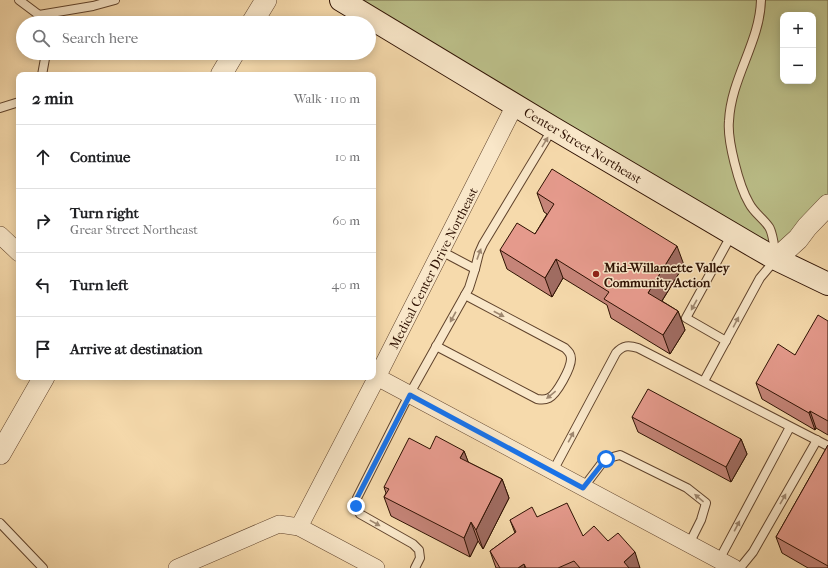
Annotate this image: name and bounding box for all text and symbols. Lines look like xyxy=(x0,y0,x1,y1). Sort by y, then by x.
map controls xyxy=(780,12,816,84)
button: + xyxy=(780,12,816,48)
search box xyxy=(16,16,376,60)
icon: search xyxy=(30,27,52,49)
text: Search here xyxy=(62,29,138,47)
button: − xyxy=(780,48,816,84)
text: 2 min xyxy=(32,88,73,108)
text: Walk · 110 m xyxy=(294,91,360,106)
street label: Center Street Northeast xyxy=(521,104,645,187)
one-way arrow xyxy=(541,136,548,148)
icon: ahead xyxy=(32,146,54,168)
text: Continue xyxy=(70,148,130,166)
text: 10 m xyxy=(335,149,360,164)
street label: Medical Center Drive Northeast xyxy=(386,185,481,351)
text: Turn right xyxy=(70,204,139,222)
icon: right xyxy=(32,210,54,232)
text: 60 m xyxy=(332,213,360,228)
text: Grear Street Northeast xyxy=(70,222,198,237)
one-way arrow xyxy=(476,248,482,260)
place label: Mid-Willamette Valley Community Action xyxy=(603,260,731,291)
marker: Mid-Willamette Valley Community Action xyxy=(591,269,601,279)
icon: left xyxy=(32,274,54,296)
text: Turn left xyxy=(70,276,128,294)
text: 40 m xyxy=(332,277,360,292)
one-way arrow xyxy=(690,299,697,310)
one-way arrow xyxy=(493,310,505,317)
one-way arrow xyxy=(449,311,456,322)
one-way arrow xyxy=(732,317,739,328)
icon: arrive xyxy=(32,338,54,360)
text: Arrive at destination xyxy=(70,340,202,358)
one-way arrow xyxy=(546,391,557,399)
one-way arrow xyxy=(568,431,574,443)
route start xyxy=(597,450,615,468)
one-way arrow xyxy=(694,493,705,502)
one-way arrow xyxy=(779,493,786,505)
route end xyxy=(347,497,365,515)
one-way arrow xyxy=(369,520,381,526)
one-way arrow xyxy=(734,520,740,532)

